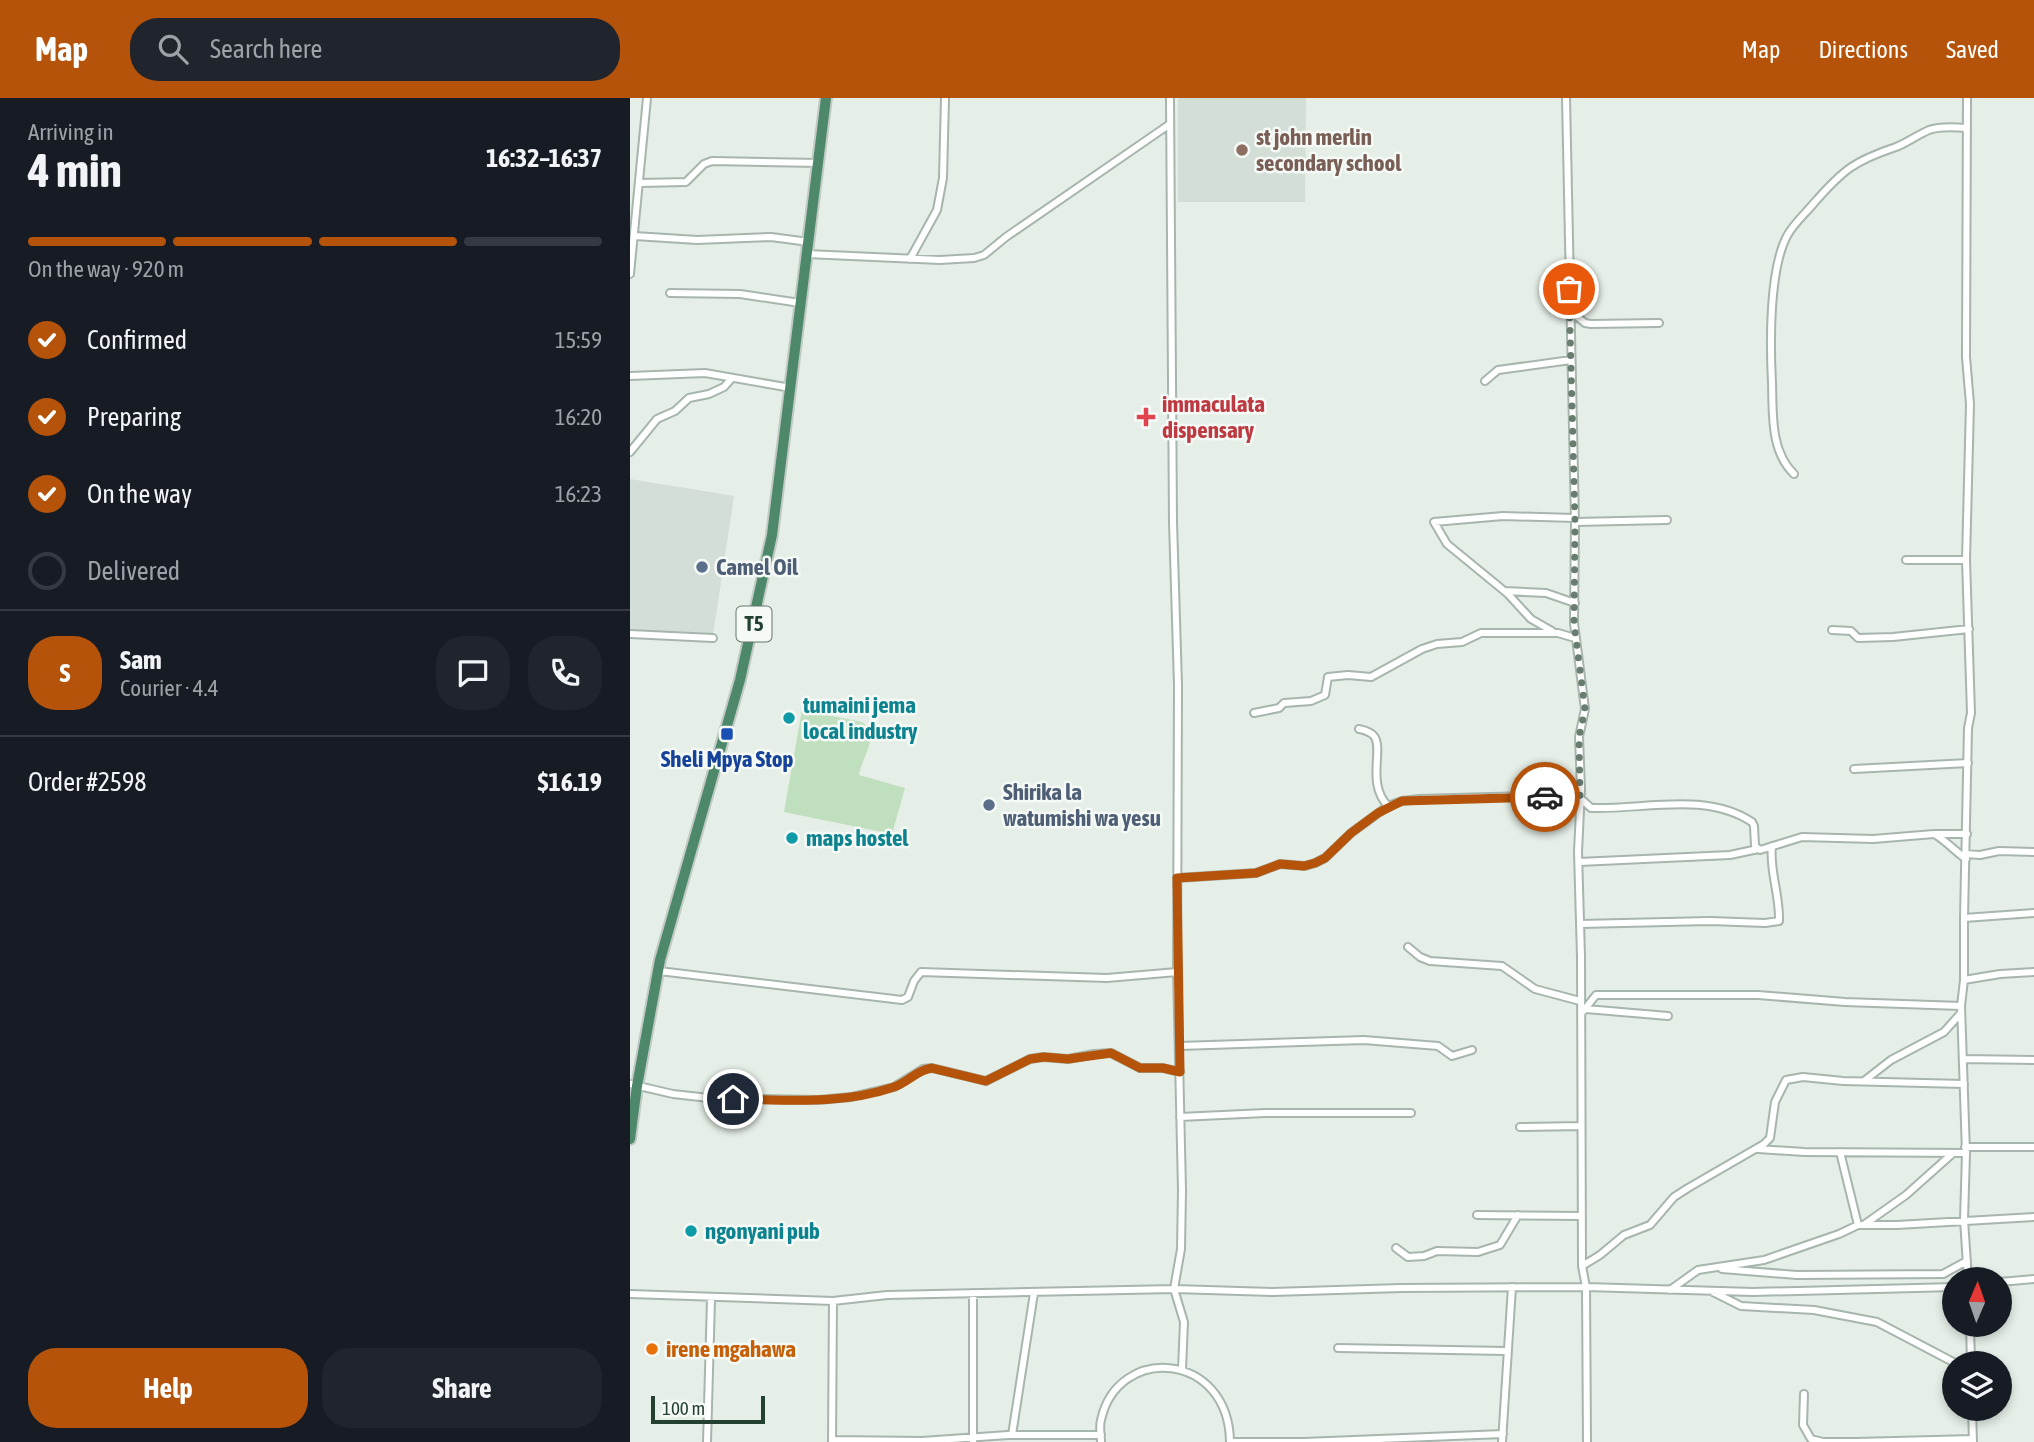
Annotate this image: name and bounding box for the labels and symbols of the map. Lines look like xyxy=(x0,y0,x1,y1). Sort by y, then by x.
place label: st john merlin secondary school xyxy=(1256,124,1402,176)
marker: st john merlin secondary school xyxy=(1234,142,1250,158)
pin xyxy=(1539,259,1599,319)
place label: immaculata dispensary xyxy=(1162,391,1265,443)
marker: immaculata dispensary xyxy=(1136,407,1156,427)
place label: Camel Oil xyxy=(716,554,799,580)
marker: Camel Oil xyxy=(694,559,710,575)
road number: T5 xyxy=(736,606,772,642)
place label: tumaini jema local industry xyxy=(802,692,918,744)
marker: tumaini jema local industry xyxy=(781,710,797,726)
marker: Sheli Mpya Stop xyxy=(719,726,735,742)
place label: Sheli Mpya Stop xyxy=(661,746,793,772)
courier xyxy=(1510,762,1580,832)
place label: Shirika la watumishi wa yesu xyxy=(1003,779,1161,831)
marker: Shirika la watumishi wa yesu xyxy=(981,797,997,813)
place label: maps hostel xyxy=(806,825,909,851)
marker: maps hostel xyxy=(784,830,800,846)
pin xyxy=(703,1069,763,1129)
place label: ngonyani pub xyxy=(705,1218,820,1244)
marker: ngonyani pub xyxy=(683,1223,699,1239)
north arrow xyxy=(1942,1267,2012,1337)
place label: irene mgahawa xyxy=(666,1336,796,1362)
marker: irene mgahawa xyxy=(644,1341,660,1357)
scale bar xyxy=(651,1393,765,1425)

